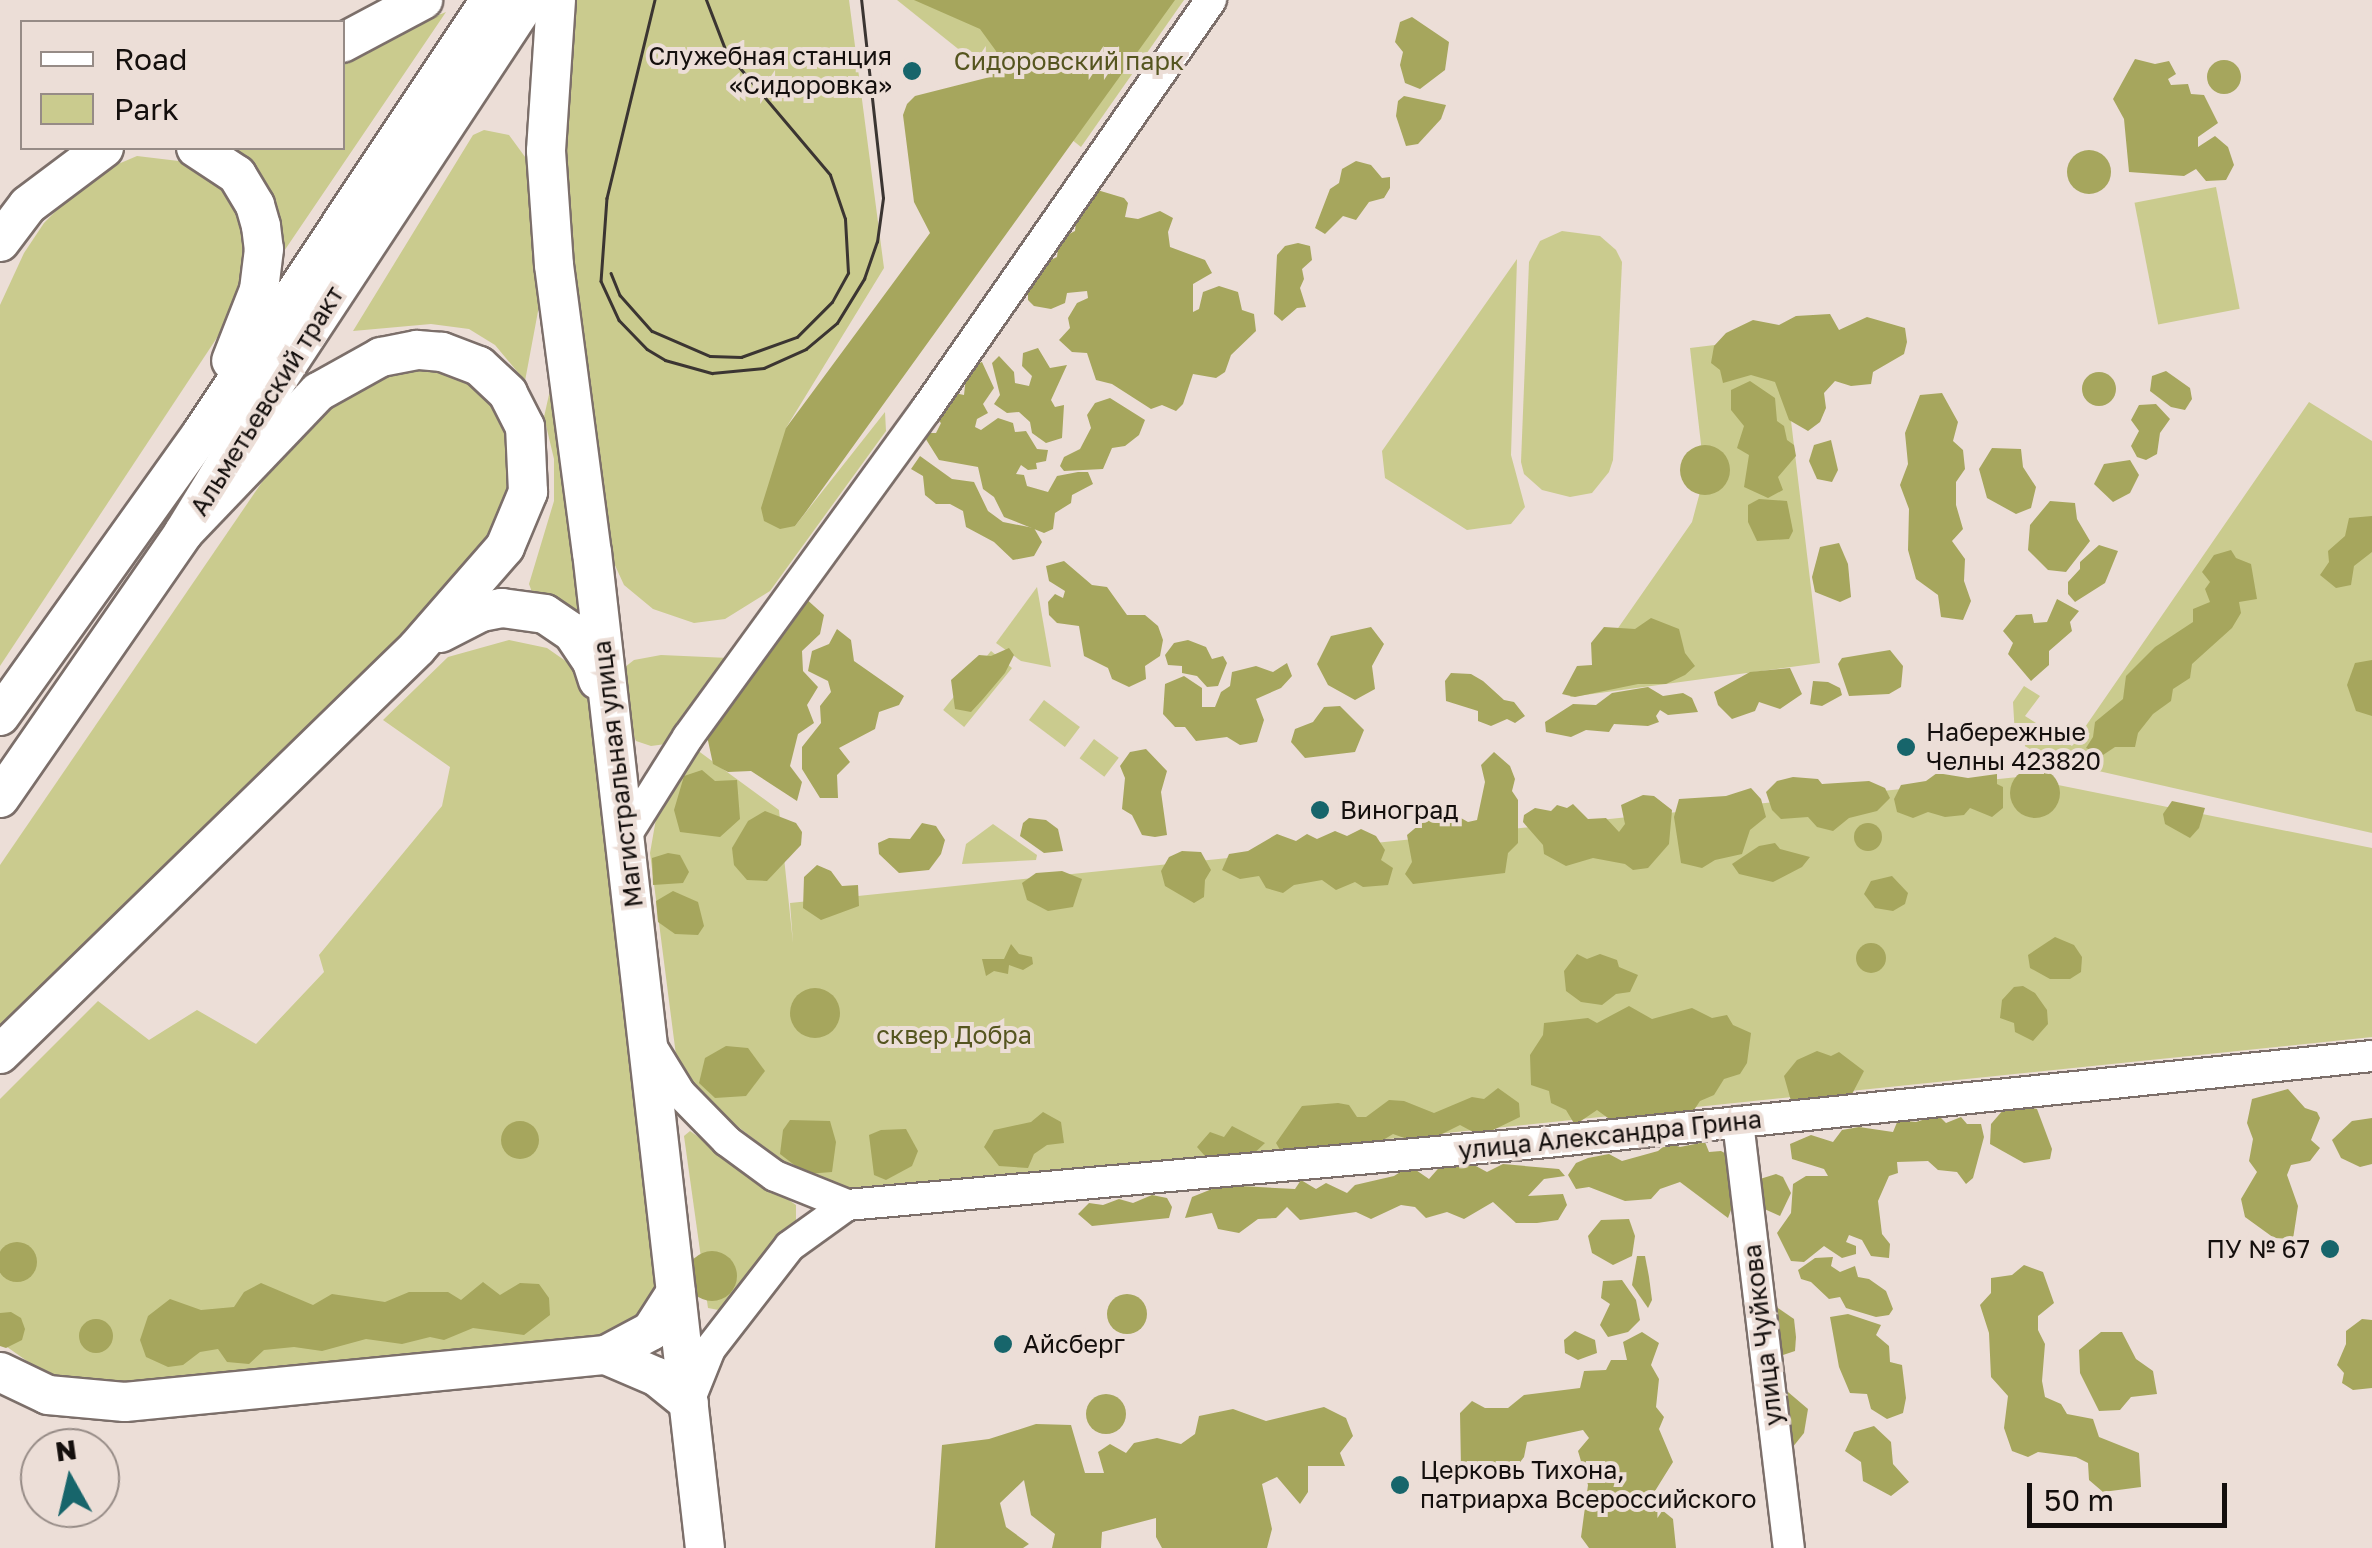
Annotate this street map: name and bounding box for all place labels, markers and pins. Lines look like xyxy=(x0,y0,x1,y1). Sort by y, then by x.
place label: Служебная станция «Сидоровка» xyxy=(648,42,892,101)
marker: Служебная станция «Сидоровка» xyxy=(901,60,923,82)
place label: Набережные Челны 423820 xyxy=(1926,718,2101,777)
marker: Набережные Челны 423820 xyxy=(1895,736,1917,758)
place label: Виноград xyxy=(1340,795,1458,825)
marker: Виноград xyxy=(1309,799,1331,821)
place label: ПУ № 67 xyxy=(2206,1234,2310,1264)
marker: ПУ № 67 xyxy=(2319,1238,2341,1260)
place label: Айсберг xyxy=(1023,1329,1125,1359)
marker: Айсберг xyxy=(992,1333,1014,1355)
place label: Церковь Тихона, патриарха Всероссийского xyxy=(1420,1456,1756,1515)
marker: Церковь Тихона, патриарха Всероссийского xyxy=(1389,1474,1411,1496)

